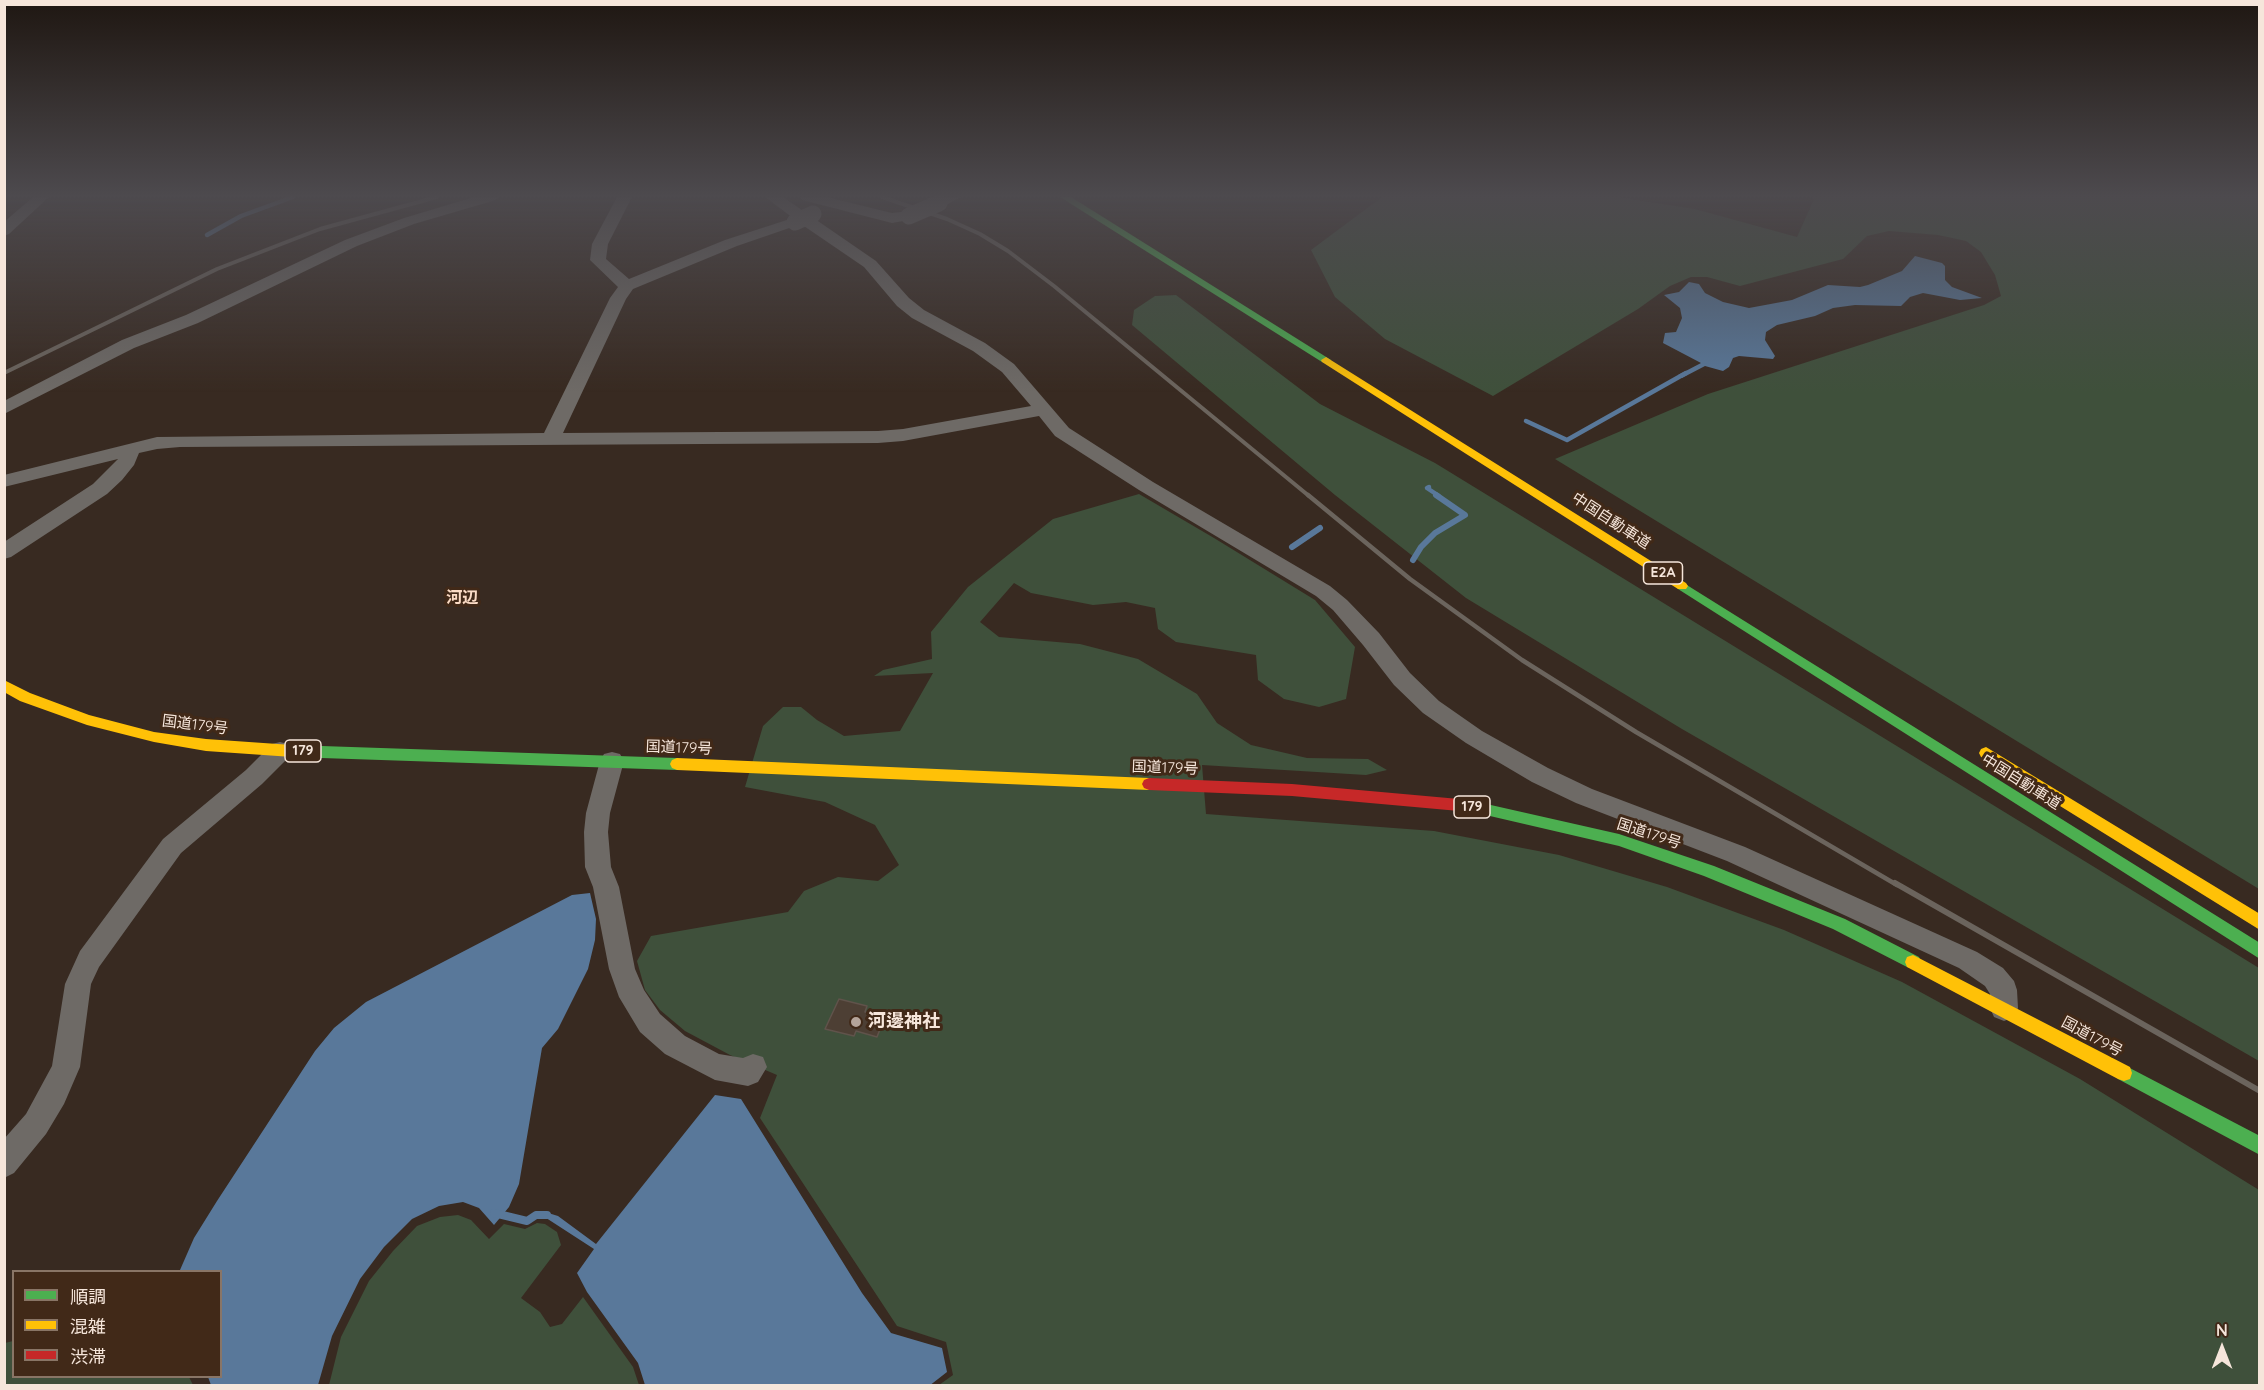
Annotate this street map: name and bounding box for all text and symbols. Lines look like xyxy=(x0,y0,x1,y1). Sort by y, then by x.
street label: 中国自動車道 xyxy=(1568,489,1654,553)
road number: E2A xyxy=(1644,562,1682,584)
district label: 河辺 xyxy=(446,588,478,608)
street label: 国道179号 xyxy=(161,712,229,738)
street label: 国道179号 xyxy=(645,738,713,758)
road number: 179 xyxy=(285,740,321,762)
street label: 中国自動車道 xyxy=(1978,751,2064,813)
street label: 国道179号 xyxy=(1131,758,1199,778)
road number: 179 xyxy=(1454,796,1490,818)
street label: 国道179号 xyxy=(1615,815,1683,853)
place label: 河邊神社 xyxy=(868,1011,940,1033)
street label: 国道179号 xyxy=(2058,1013,2126,1061)
marker: 河邊神社 xyxy=(849,1015,863,1029)
legend xyxy=(12,1270,222,1378)
text: 順調 xyxy=(70,1285,106,1308)
text: 混雑 xyxy=(70,1315,106,1338)
north arrow xyxy=(2192,1318,2252,1378)
text: N xyxy=(2216,1320,2228,1340)
text: 渋滞 xyxy=(70,1345,106,1368)

